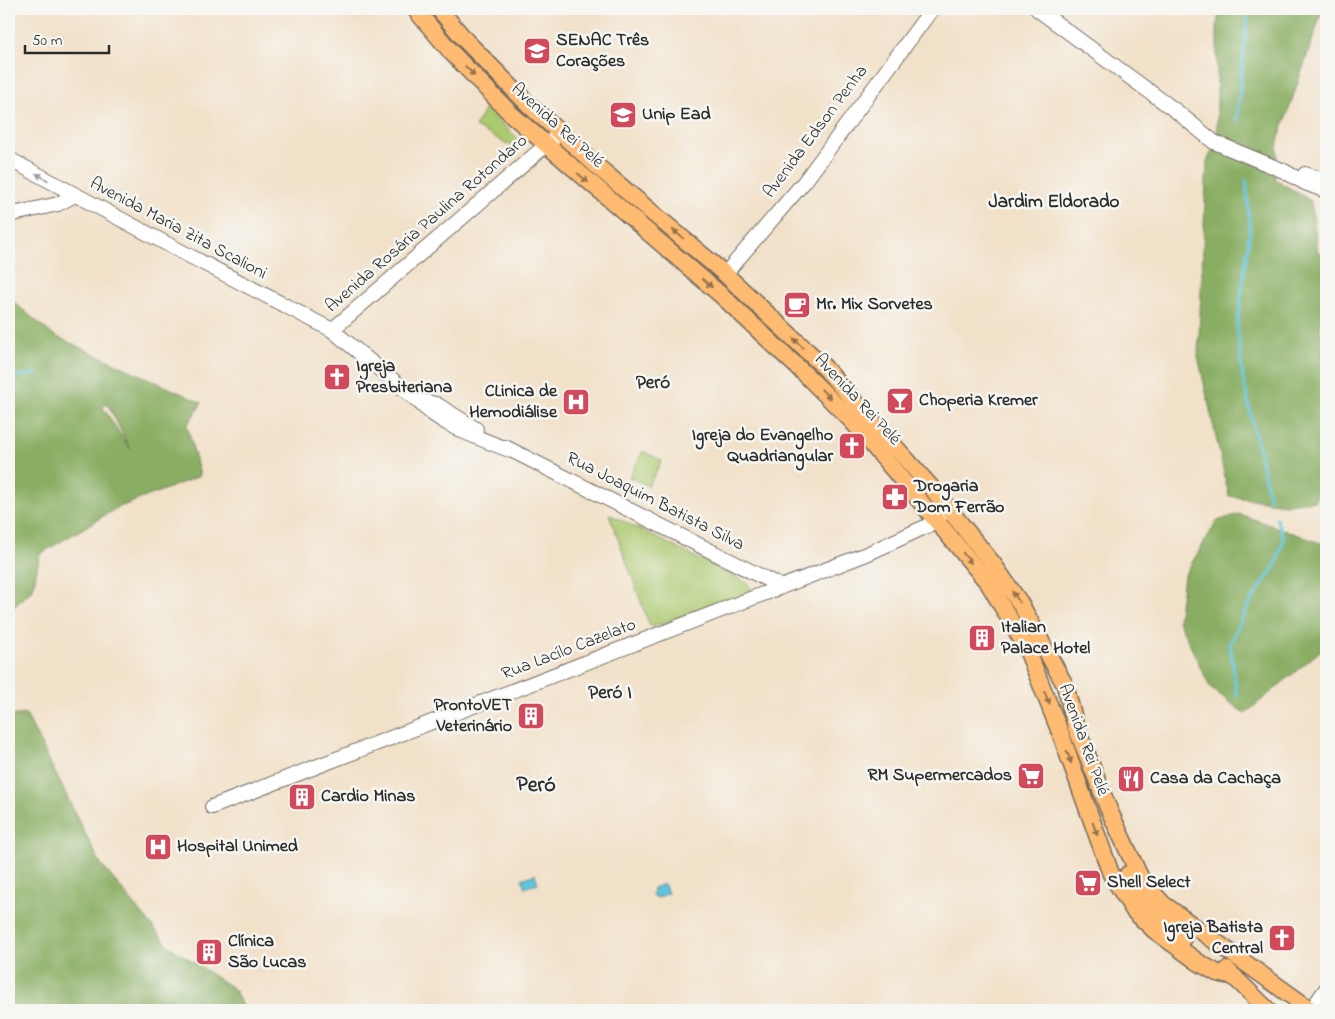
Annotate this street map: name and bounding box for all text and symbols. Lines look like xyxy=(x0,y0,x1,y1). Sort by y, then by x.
scale bar xyxy=(25,22,109,54)
place label: SENAC Três Corações xyxy=(556,28,649,75)
text: 50 m xyxy=(32,30,63,52)
school or university icon: SENAC Três Corações xyxy=(522,36,552,66)
street label: Avenida Edson Penha xyxy=(757,60,875,204)
one-way arrow xyxy=(464,65,476,77)
street label: Avenida Rei Pelé xyxy=(505,77,610,176)
school or university icon: Unip Ead xyxy=(608,100,638,130)
place label: Unip Ead xyxy=(642,102,711,128)
street label: Avenida Rosária Paulina Rotondaro xyxy=(320,129,534,319)
street label: Avenida Maria Zita Scalioni xyxy=(85,171,271,287)
one-way arrow xyxy=(35,172,49,181)
one-way arrow xyxy=(577,172,590,183)
district label: Jardim Eldorado xyxy=(989,189,1120,216)
one-way arrow xyxy=(672,228,684,240)
one-way arrow xyxy=(701,277,713,288)
cafe icon: Mr. Mix Sorvetes xyxy=(782,290,812,320)
place label: Mr. Mix Sorvetes xyxy=(816,292,933,318)
one-way arrow xyxy=(792,337,804,349)
street label: Avenida Rei Pelé xyxy=(807,348,907,452)
place label: Igreja Presbiteriana xyxy=(356,354,452,401)
church icon: Igreja Presbiteriana xyxy=(322,362,352,392)
district label: Peró xyxy=(636,370,670,397)
place label: CLinica de Hemodiálise xyxy=(469,379,558,426)
bar icon: Choperia Kremer xyxy=(885,386,915,416)
hospital icon: CLinica de Hemodiálise xyxy=(561,387,591,417)
one-way arrow xyxy=(819,388,831,400)
place label: Choperia Kremer xyxy=(919,388,1038,414)
place label: Igreja do Evangelho Quadriangular xyxy=(692,423,833,471)
church icon: Igreja do Evangelho Quadriangular xyxy=(837,431,867,461)
street label: Rua Joaquim Batista Silva xyxy=(561,446,749,558)
place label: Drogaria Dom Ferrão xyxy=(913,474,1004,521)
pharmacy icon: Drogaria Dom Ferrão xyxy=(880,482,910,512)
one-way arrow xyxy=(962,551,973,564)
one-way arrow xyxy=(1011,590,1021,603)
street label: Rua Lacílo Cazelato xyxy=(498,612,640,688)
place label: Italian Palace Hotel xyxy=(1001,615,1090,662)
building icon: Italian Palace Hotel xyxy=(967,623,997,653)
district label: Peró I xyxy=(588,680,632,707)
street label: Avenida Rei Pelé xyxy=(1051,680,1116,800)
one-way arrow xyxy=(1043,691,1051,705)
place label: ProntoVET Veterinário xyxy=(434,693,513,740)
building icon: ProntoVET Veterinário xyxy=(516,701,546,731)
one-way arrow xyxy=(1066,750,1073,765)
supermarket icon: RM Supermercados xyxy=(1016,761,1046,791)
place label: RM Supermercados xyxy=(867,763,1012,789)
restaurant icon: Casa da Cachaça xyxy=(1116,764,1146,794)
place label: Casa da Cachaça xyxy=(1150,766,1281,792)
district label: Peró xyxy=(516,770,556,802)
building icon: Cardio Minas xyxy=(287,782,317,812)
place label: Cardio Minas xyxy=(321,784,415,810)
one-way arrow xyxy=(1091,822,1099,837)
hospital icon: Hospital Unimed xyxy=(143,832,173,862)
place label: Hospital Unimed xyxy=(177,834,299,860)
supermarket icon: Shell Select xyxy=(1073,868,1103,898)
place label: Shell Select xyxy=(1107,870,1191,896)
place label: Igreja Batista Central xyxy=(1163,915,1263,962)
church icon: Igreja Batista Central xyxy=(1267,923,1297,953)
place label: Clínica São Lucas xyxy=(228,929,306,976)
building icon: Clínica São Lucas xyxy=(194,937,224,967)

